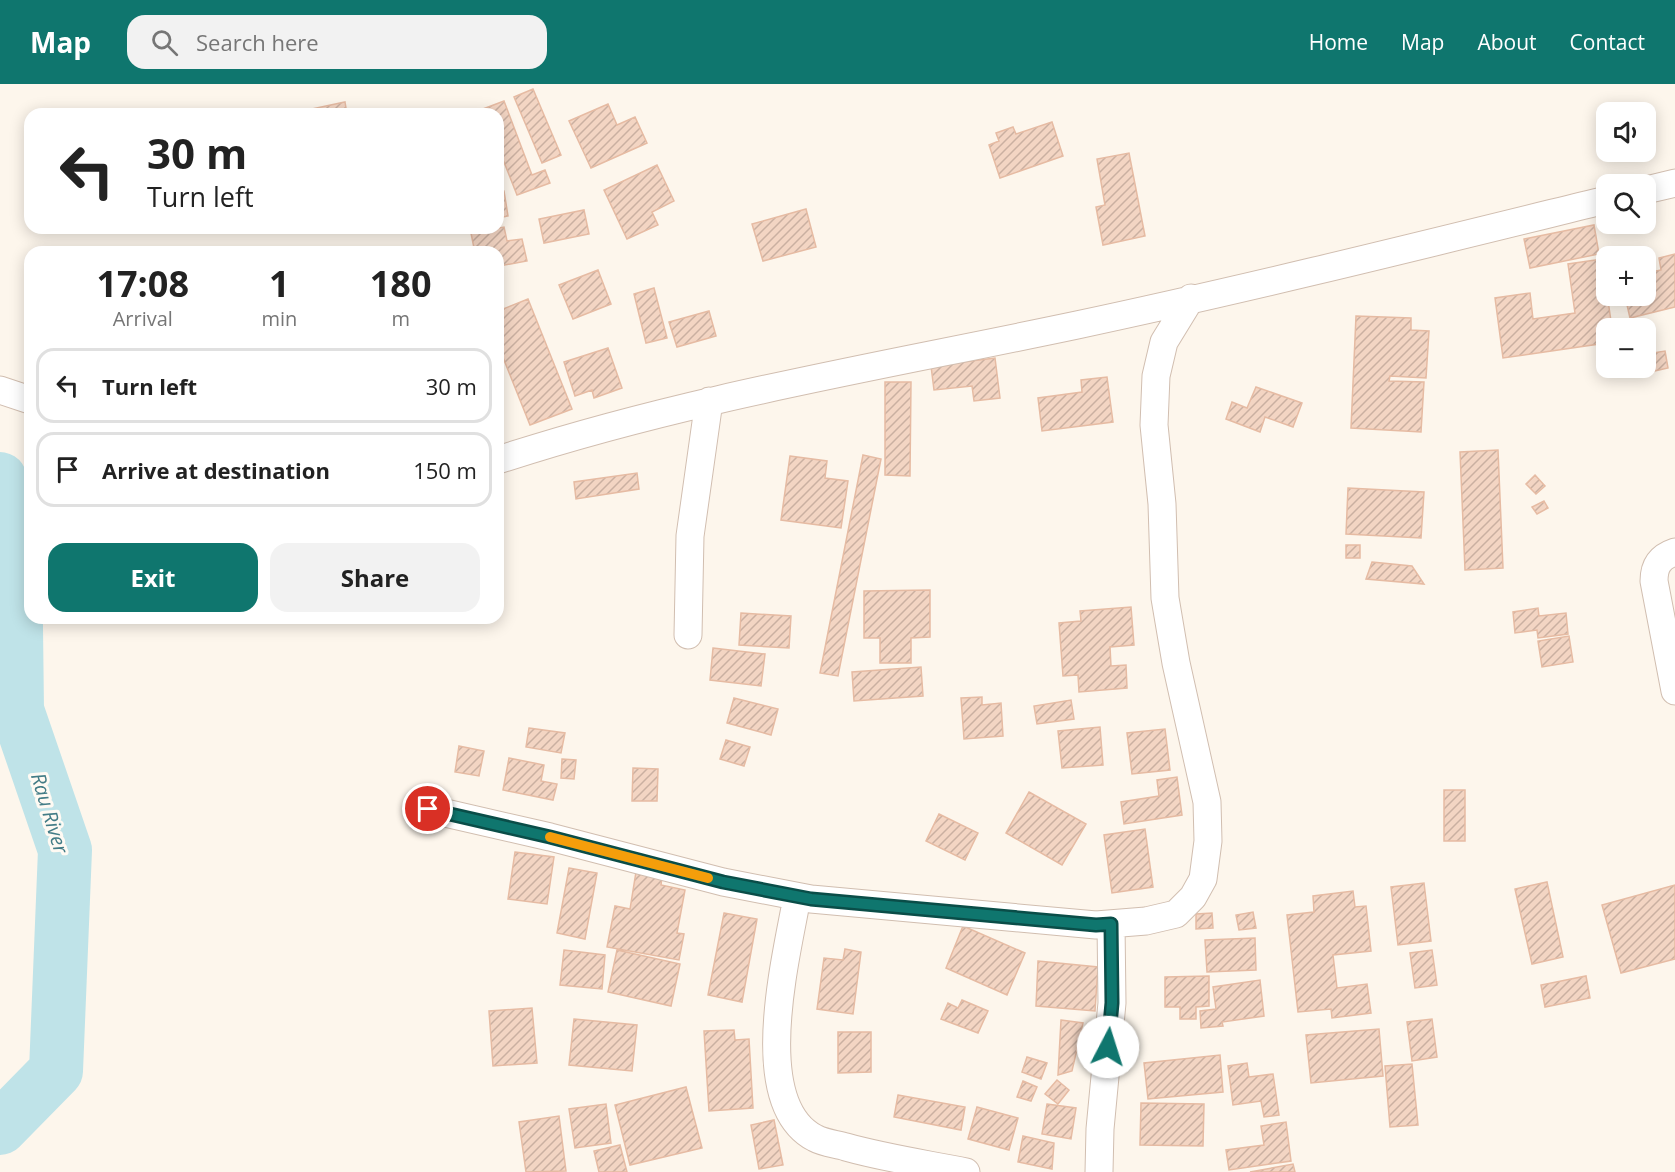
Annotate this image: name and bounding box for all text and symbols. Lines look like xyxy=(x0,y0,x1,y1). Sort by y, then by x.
search box xyxy=(127,15,547,69)
text: Map xyxy=(30,23,91,61)
icon: search xyxy=(148,26,181,59)
text: Search here xyxy=(196,27,319,57)
text: Home xyxy=(1309,28,1368,56)
text: Map xyxy=(1401,28,1444,56)
text: About xyxy=(1477,28,1537,56)
text: Contact xyxy=(1570,28,1645,56)
map controls xyxy=(1596,102,1656,378)
button: sound xyxy=(1596,102,1656,162)
text: 30 m xyxy=(147,124,247,181)
icon: left xyxy=(48,132,126,210)
button: search xyxy=(1596,174,1656,234)
text: Turn left xyxy=(147,178,254,215)
button: + xyxy=(1596,246,1656,306)
text: 17:08 xyxy=(96,259,189,308)
text: 1 xyxy=(269,259,290,308)
text: 180 xyxy=(370,259,432,308)
text: Arrival xyxy=(113,305,173,332)
text: min xyxy=(261,305,297,332)
text: m xyxy=(391,305,410,332)
button: − xyxy=(1596,318,1656,378)
icon: left xyxy=(51,369,84,402)
text: Turn left xyxy=(102,371,197,401)
text: 30 m xyxy=(426,371,477,401)
icon: arrive xyxy=(51,453,84,486)
text: Arrive at destination xyxy=(102,455,330,485)
text: 150 m xyxy=(413,455,477,485)
button: Exit xyxy=(48,543,258,612)
button: Share xyxy=(270,543,480,612)
water label: Rau River xyxy=(25,769,75,858)
pin xyxy=(402,783,453,834)
icon: arrive xyxy=(411,792,444,825)
position arrow xyxy=(1076,1015,1140,1079)

